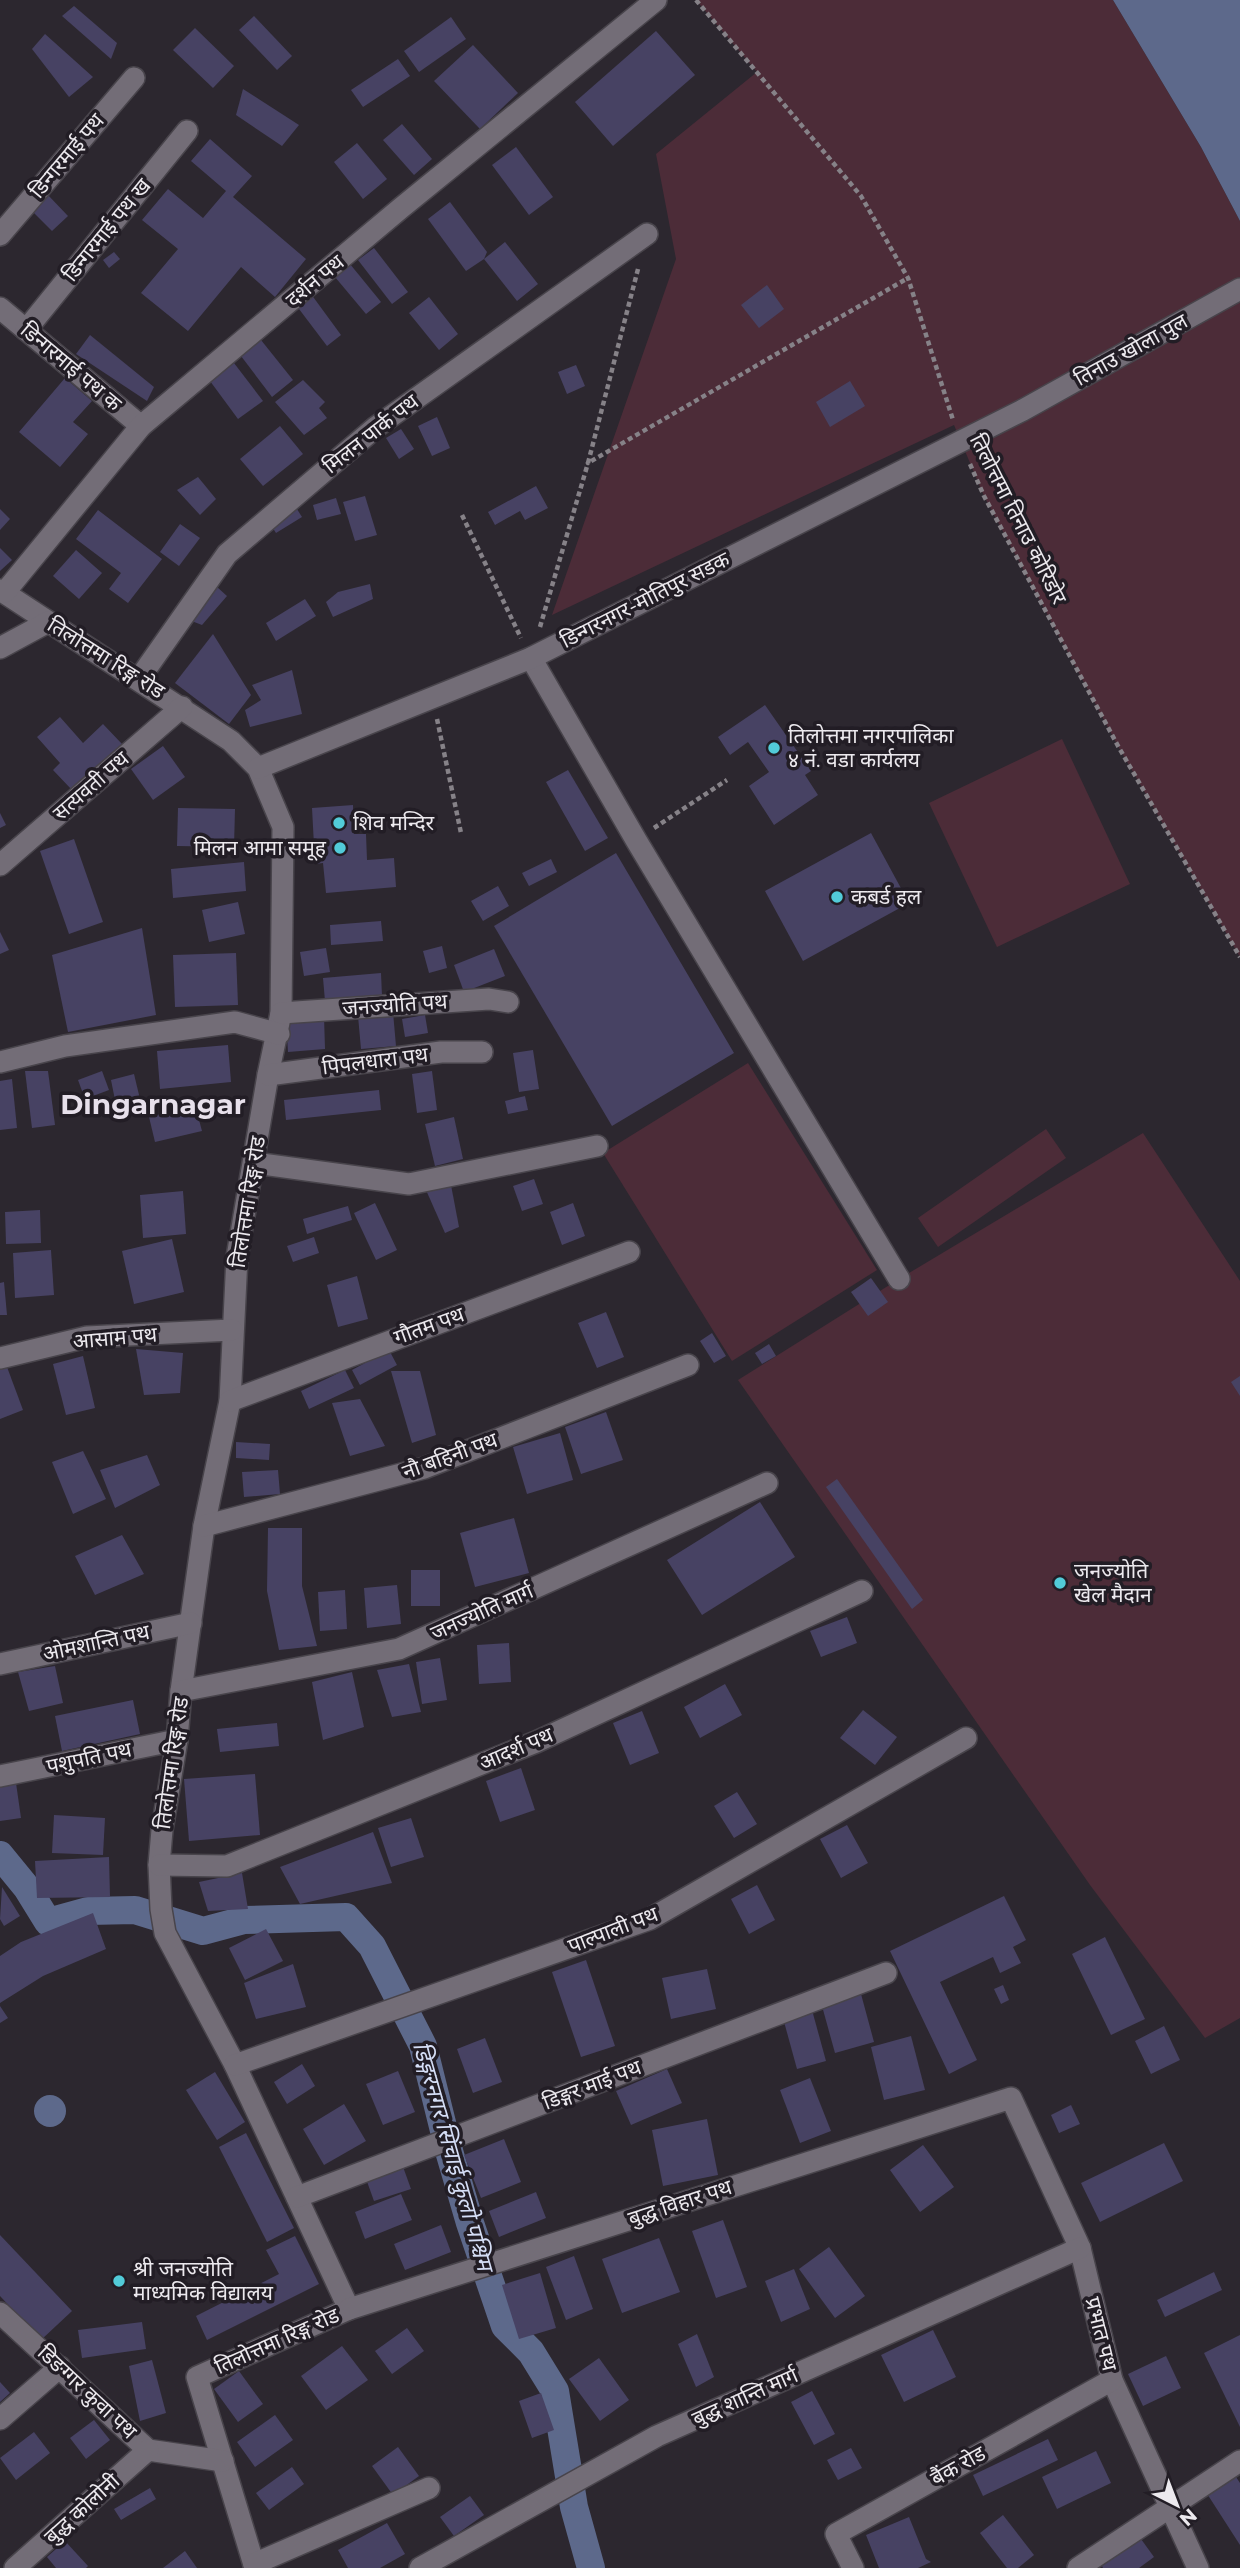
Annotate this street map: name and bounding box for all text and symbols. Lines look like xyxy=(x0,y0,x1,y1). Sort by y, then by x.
street label: डिन्गरमाई पथ xyxy=(24,108,109,203)
street label: डिन्गरमाई पथ ख xyxy=(58,173,156,286)
street label: दर्शन पथ xyxy=(281,249,349,312)
street label: तिनाउ खोला पुल xyxy=(1070,308,1193,392)
street label: डिन्गरमाई पथ क xyxy=(16,317,127,417)
street label: मिलन पार्क पथ xyxy=(318,388,424,478)
street label: तिलोत्तमा तिनाउ कोरिडोर xyxy=(965,430,1072,608)
street label: डिन्गरनगर-मोतिपुर सडक xyxy=(556,546,735,654)
street label: तिलोत्तमा रिङ्ग रोड xyxy=(43,612,170,704)
place label: तिलोत्तमा नगरपालिका ४ नं. वडा कार्यलय xyxy=(788,723,954,772)
marker: तिलोत्तमा नगरपालिका ४ नं. वडा कार्यलय xyxy=(766,740,782,756)
street label: सत्यवती पथ xyxy=(48,745,134,825)
place label: शिव मन्दिर xyxy=(353,810,435,835)
marker: शिव मन्दिर xyxy=(331,815,347,831)
place label: मिलन आमा समूह xyxy=(194,835,327,861)
marker: मिलन आमा समूह xyxy=(332,840,348,856)
place label: कबर्ड हल xyxy=(851,884,922,909)
marker: कबर्ड हल xyxy=(829,889,845,905)
street label: जनज्योति पथ xyxy=(342,988,449,1021)
street label: पिपलधारा पथ xyxy=(320,1042,430,1079)
district label: Dingarnagar xyxy=(60,1087,246,1121)
street label: तिलोत्तमा रिङ्ग रोड xyxy=(225,1133,270,1270)
street label: गौतम पथ xyxy=(390,1301,468,1350)
street label: आसाम पथ xyxy=(72,1321,159,1354)
street label: नौ बहिनी पथ xyxy=(399,1427,501,1484)
place label: जनज्योति खेल मैदान xyxy=(1074,1558,1152,1607)
marker: जनज्योति खेल मैदान xyxy=(1052,1575,1068,1591)
street label: जनज्योति मार्ग xyxy=(427,1577,538,1645)
street label: ओमशान्ति पथ xyxy=(40,1619,152,1666)
street label: तिलोत्तमा रिङ्ग रोड xyxy=(150,1694,193,1831)
street label: आदर्श पथ xyxy=(475,1722,557,1775)
street label: पशुपति पथ xyxy=(44,1736,135,1780)
street label: पाल्पाली पथ xyxy=(564,1901,662,1958)
water label: डिङ्गरनगर सिंचाई कुलो पश्चिम xyxy=(406,2038,500,2278)
street label: डिङ्गर माई पथ xyxy=(539,2054,645,2115)
street label: बुद्ध विहार पथ xyxy=(625,2174,736,2232)
place label: श्री जनज्योति माध्यमिक विद्यालय xyxy=(133,2256,274,2305)
marker: श्री जनज्योति माध्यमिक विद्यालय xyxy=(111,2273,127,2289)
street label: प्रभात पथ xyxy=(1080,2294,1123,2374)
street label: तिलोत्तमा रिङ्ग रोड xyxy=(211,2302,343,2379)
street label: डिङग्गर कुवा पथ xyxy=(32,2340,142,2445)
street label: बुद्ध शान्ति मार्ग xyxy=(688,2362,803,2432)
street label: बैंक रोड xyxy=(926,2440,990,2491)
street label: बुद्ध कोलोनी xyxy=(39,2468,126,2550)
north arrow xyxy=(1142,2470,1212,2540)
text: N xyxy=(1175,2504,1201,2531)

